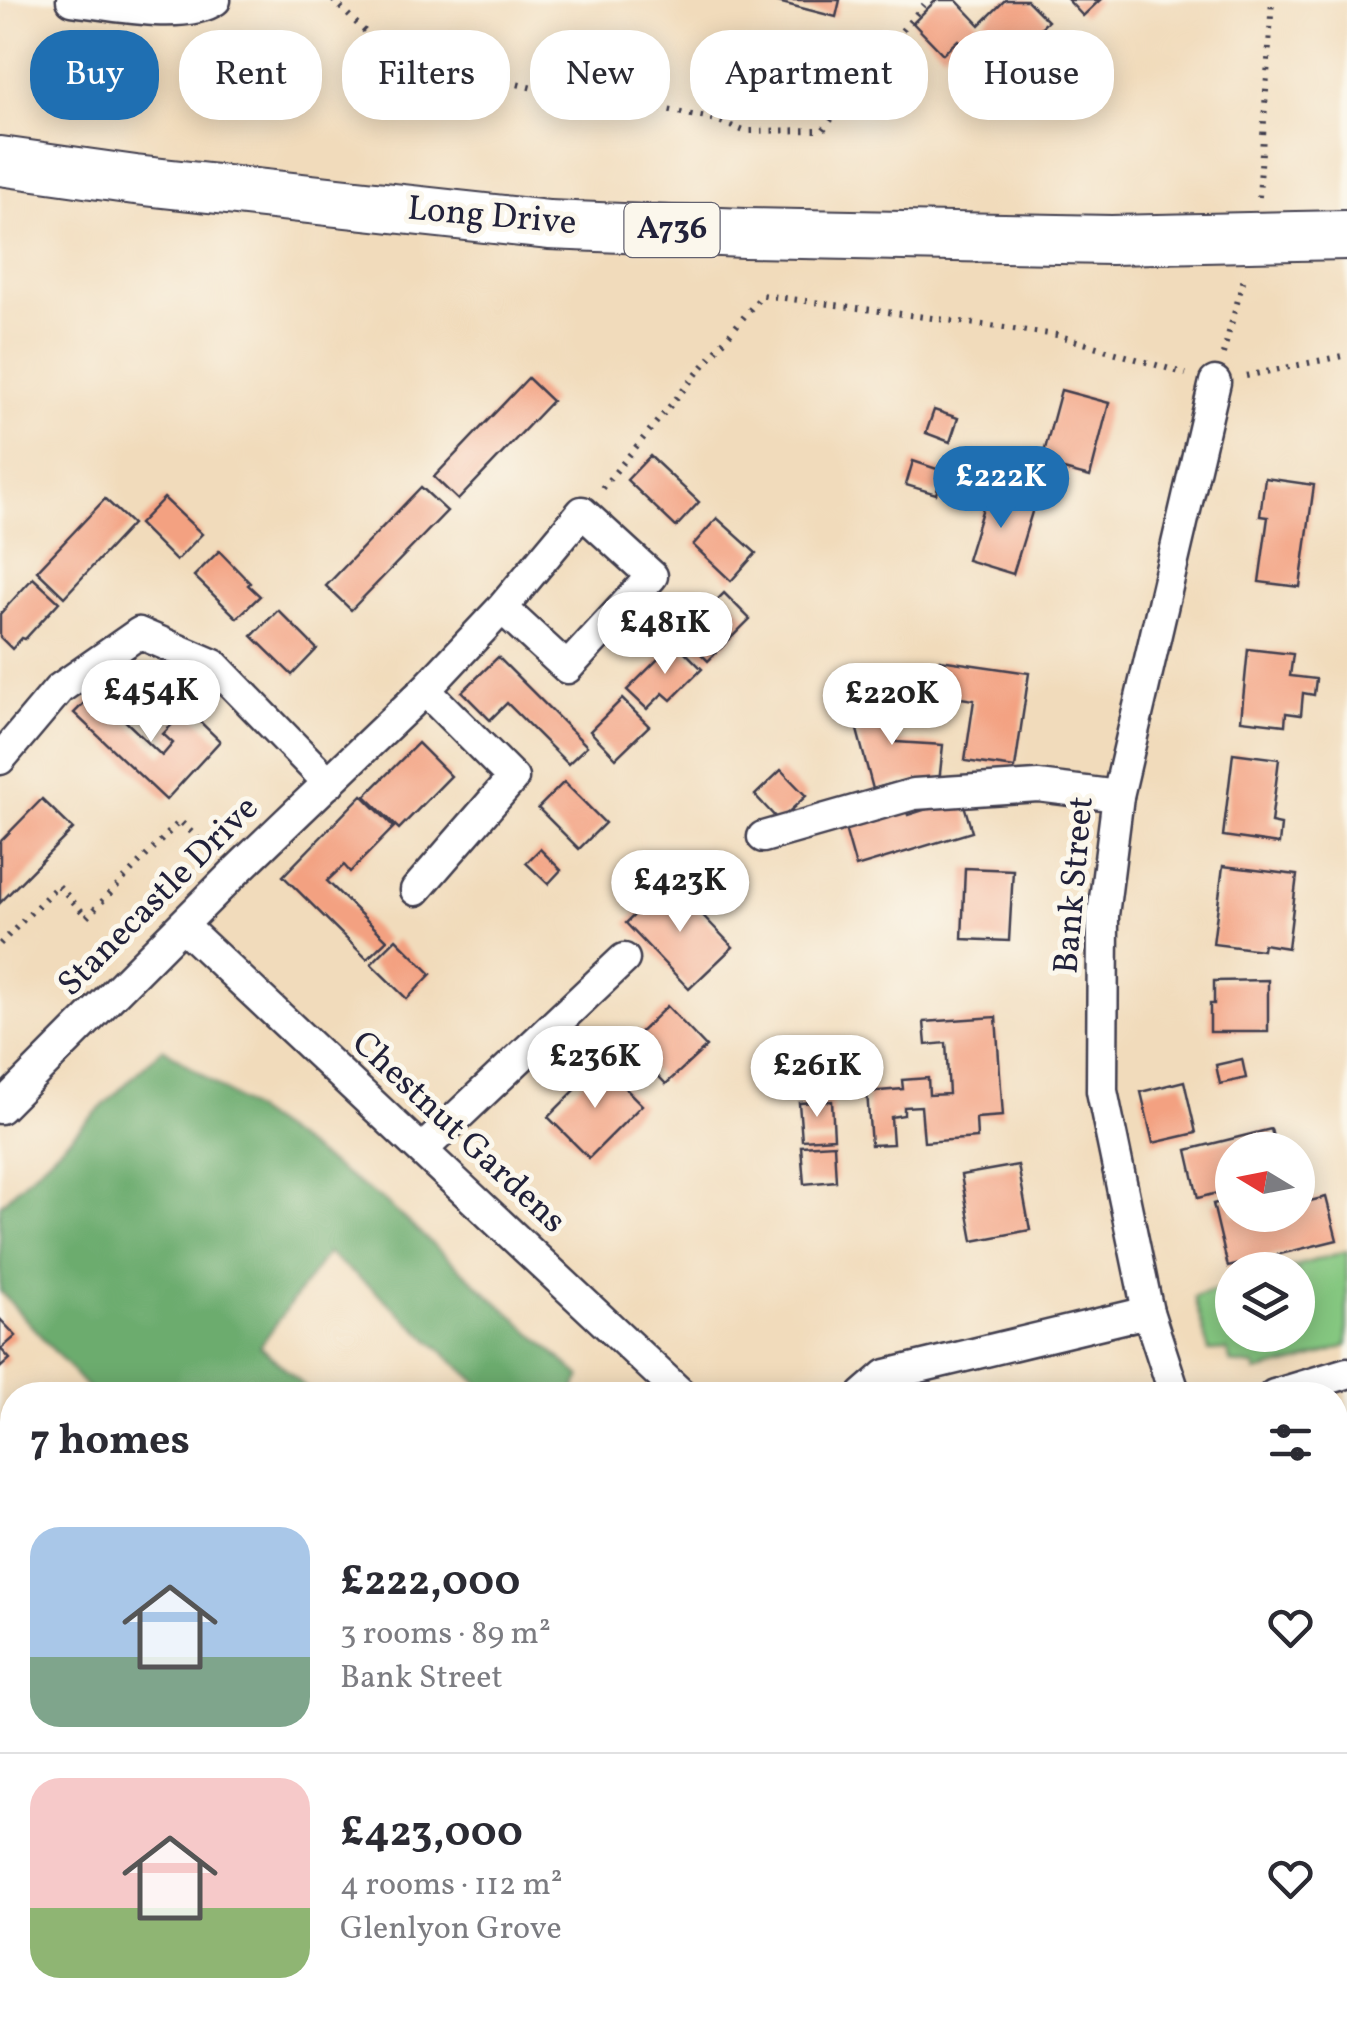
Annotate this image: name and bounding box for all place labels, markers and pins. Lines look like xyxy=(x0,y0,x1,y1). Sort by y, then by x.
pin: £222K xyxy=(931,446,1071,531)
pin: £481K xyxy=(595,592,735,677)
pin: £454K xyxy=(81,660,221,745)
pin: £220K xyxy=(822,663,962,748)
pin: £423K xyxy=(610,850,750,935)
pin: £236K xyxy=(525,1026,665,1111)
pin: £261K xyxy=(747,1035,887,1120)

